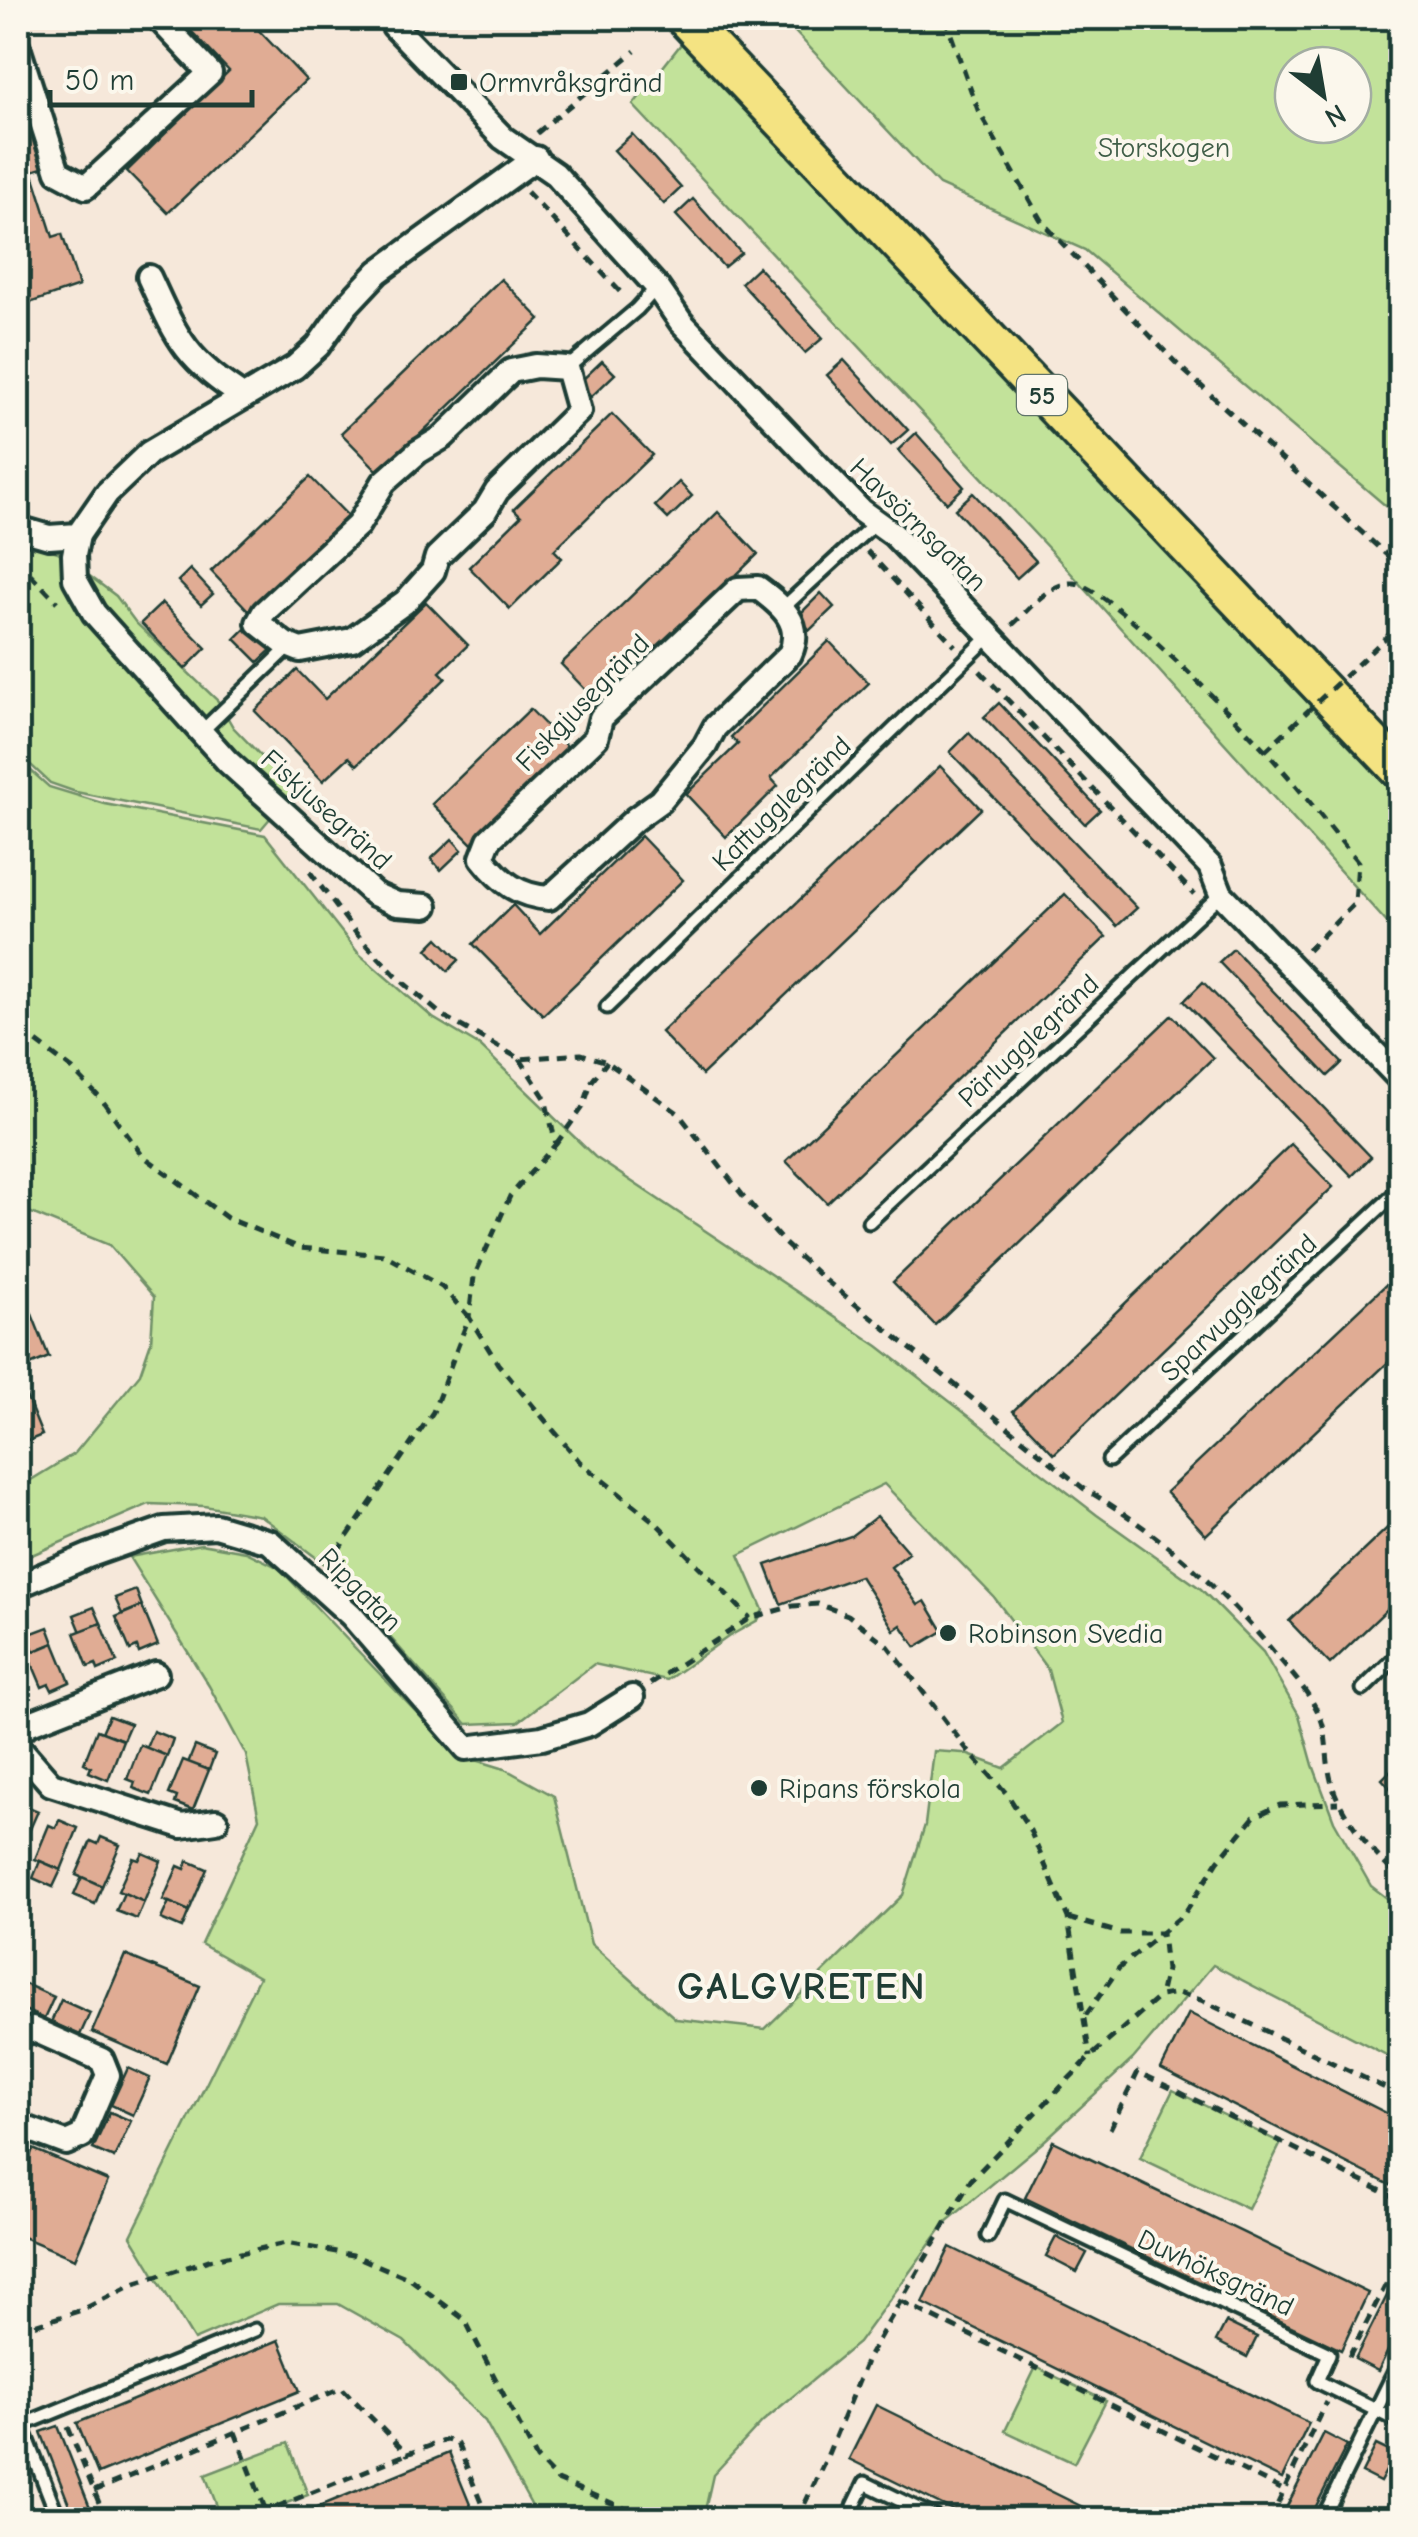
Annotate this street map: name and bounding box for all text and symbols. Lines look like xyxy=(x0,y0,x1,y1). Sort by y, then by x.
scale bar xyxy=(50,45,252,107)
north arrow xyxy=(1273,45,1373,145)
text: 50 m xyxy=(65,63,134,98)
place label: Ormvråksgränd xyxy=(479,67,663,99)
marker: Ormvråksgränd xyxy=(448,71,470,93)
text: N xyxy=(1319,97,1351,134)
park label: Storskogen xyxy=(1098,132,1230,164)
road number: 55 xyxy=(1017,375,1067,415)
street label: Havsörnsgatan xyxy=(843,452,993,598)
street label: Fiskgjusegränd xyxy=(509,627,656,778)
street label: Kattugglegränd xyxy=(706,730,858,878)
street label: Fiskjusegränd xyxy=(255,743,398,877)
street label: Pärlugglegränd xyxy=(952,968,1106,1114)
street label: Sparvugglegränd xyxy=(1154,1227,1323,1388)
street label: Ripgatan xyxy=(312,1542,408,1638)
place label: Robinson Svedia xyxy=(968,1618,1163,1650)
marker: Robinson Svedia xyxy=(937,1622,959,1644)
place label: Ripans förskola xyxy=(779,1773,961,1805)
marker: Ripans förskola xyxy=(748,1777,770,1799)
district label: GALGVRETEN xyxy=(677,1965,927,2009)
street label: Duvhöksgränd xyxy=(1132,2223,1299,2323)

